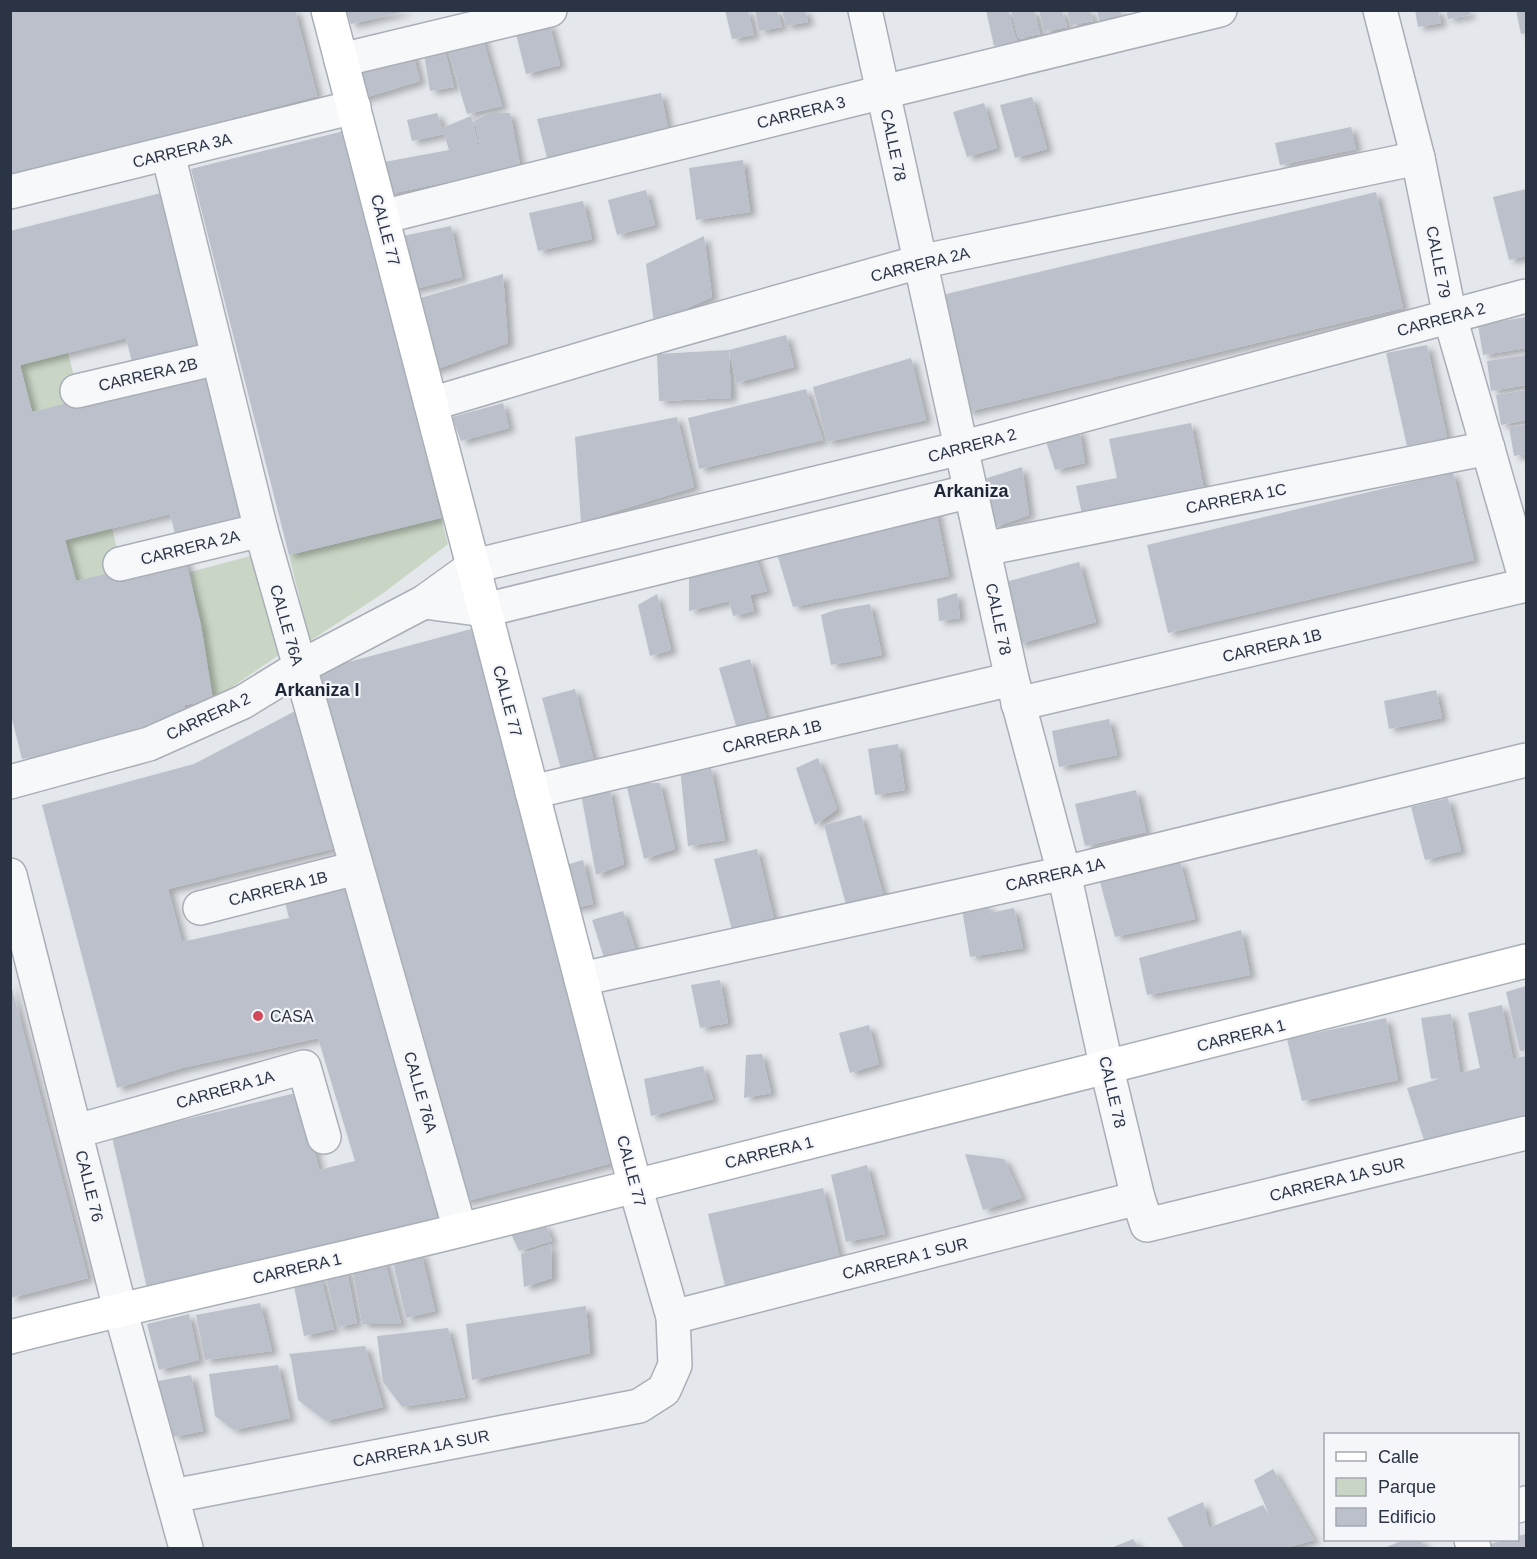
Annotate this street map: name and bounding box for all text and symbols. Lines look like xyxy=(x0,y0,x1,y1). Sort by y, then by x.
street label: CARRERA 3 xyxy=(755,93,847,132)
street label: CALLE 78 xyxy=(878,108,909,183)
street label: CARRERA 3A xyxy=(131,130,234,171)
street label: CALLE 77 xyxy=(368,193,403,268)
street label: CALLE 79 xyxy=(1423,225,1454,300)
street label: CARRERA 2A xyxy=(869,244,972,285)
street label: CARRERA 2 xyxy=(1395,300,1487,339)
street label: CARRERA 2B xyxy=(97,355,199,394)
street label: CARRERA 2 xyxy=(926,426,1018,465)
street label: CARRERA 1C xyxy=(1184,480,1288,517)
district label: Arkaniza xyxy=(933,481,1009,501)
street label: CARRERA 2A xyxy=(139,527,242,568)
street label: CALLE 78 xyxy=(983,582,1014,657)
street label: CALLE 76A xyxy=(267,583,306,668)
street label: CARRERA 1B xyxy=(1221,626,1323,665)
street label: CALLE 77 xyxy=(490,664,525,739)
district label: Arkaniza I xyxy=(274,680,360,700)
street label: CARRERA 2 xyxy=(164,690,253,743)
street label: CARRERA 1B xyxy=(721,717,823,756)
street label: CARRERA 1A xyxy=(1004,855,1107,894)
street label: CARRERA 1B xyxy=(227,868,329,909)
place label: CASA xyxy=(270,1008,314,1025)
marker: CASA xyxy=(251,1009,265,1023)
street label: CARRERA 1 xyxy=(1195,1016,1287,1055)
street label: CALLE 76A xyxy=(401,1050,440,1135)
street label: CALLE 78 xyxy=(1096,1055,1129,1130)
street label: CARRERA 1A xyxy=(174,1067,277,1112)
street label: CARRERA 1 xyxy=(723,1133,815,1172)
street label: CALLE 77 xyxy=(614,1134,649,1209)
street label: CALLE 76 xyxy=(72,1149,107,1224)
street label: CARRERA 1A SUR xyxy=(1268,1154,1406,1205)
street label: CARRERA 1 SUR xyxy=(841,1235,970,1282)
street label: CARRERA 1 xyxy=(251,1250,343,1287)
street label: CARRERA 1A SUR xyxy=(351,1427,491,1470)
legend xyxy=(1324,1433,1519,1541)
text: Calle xyxy=(1378,1447,1419,1467)
text: Parque xyxy=(1378,1477,1436,1497)
text: Edificio xyxy=(1378,1507,1436,1527)

